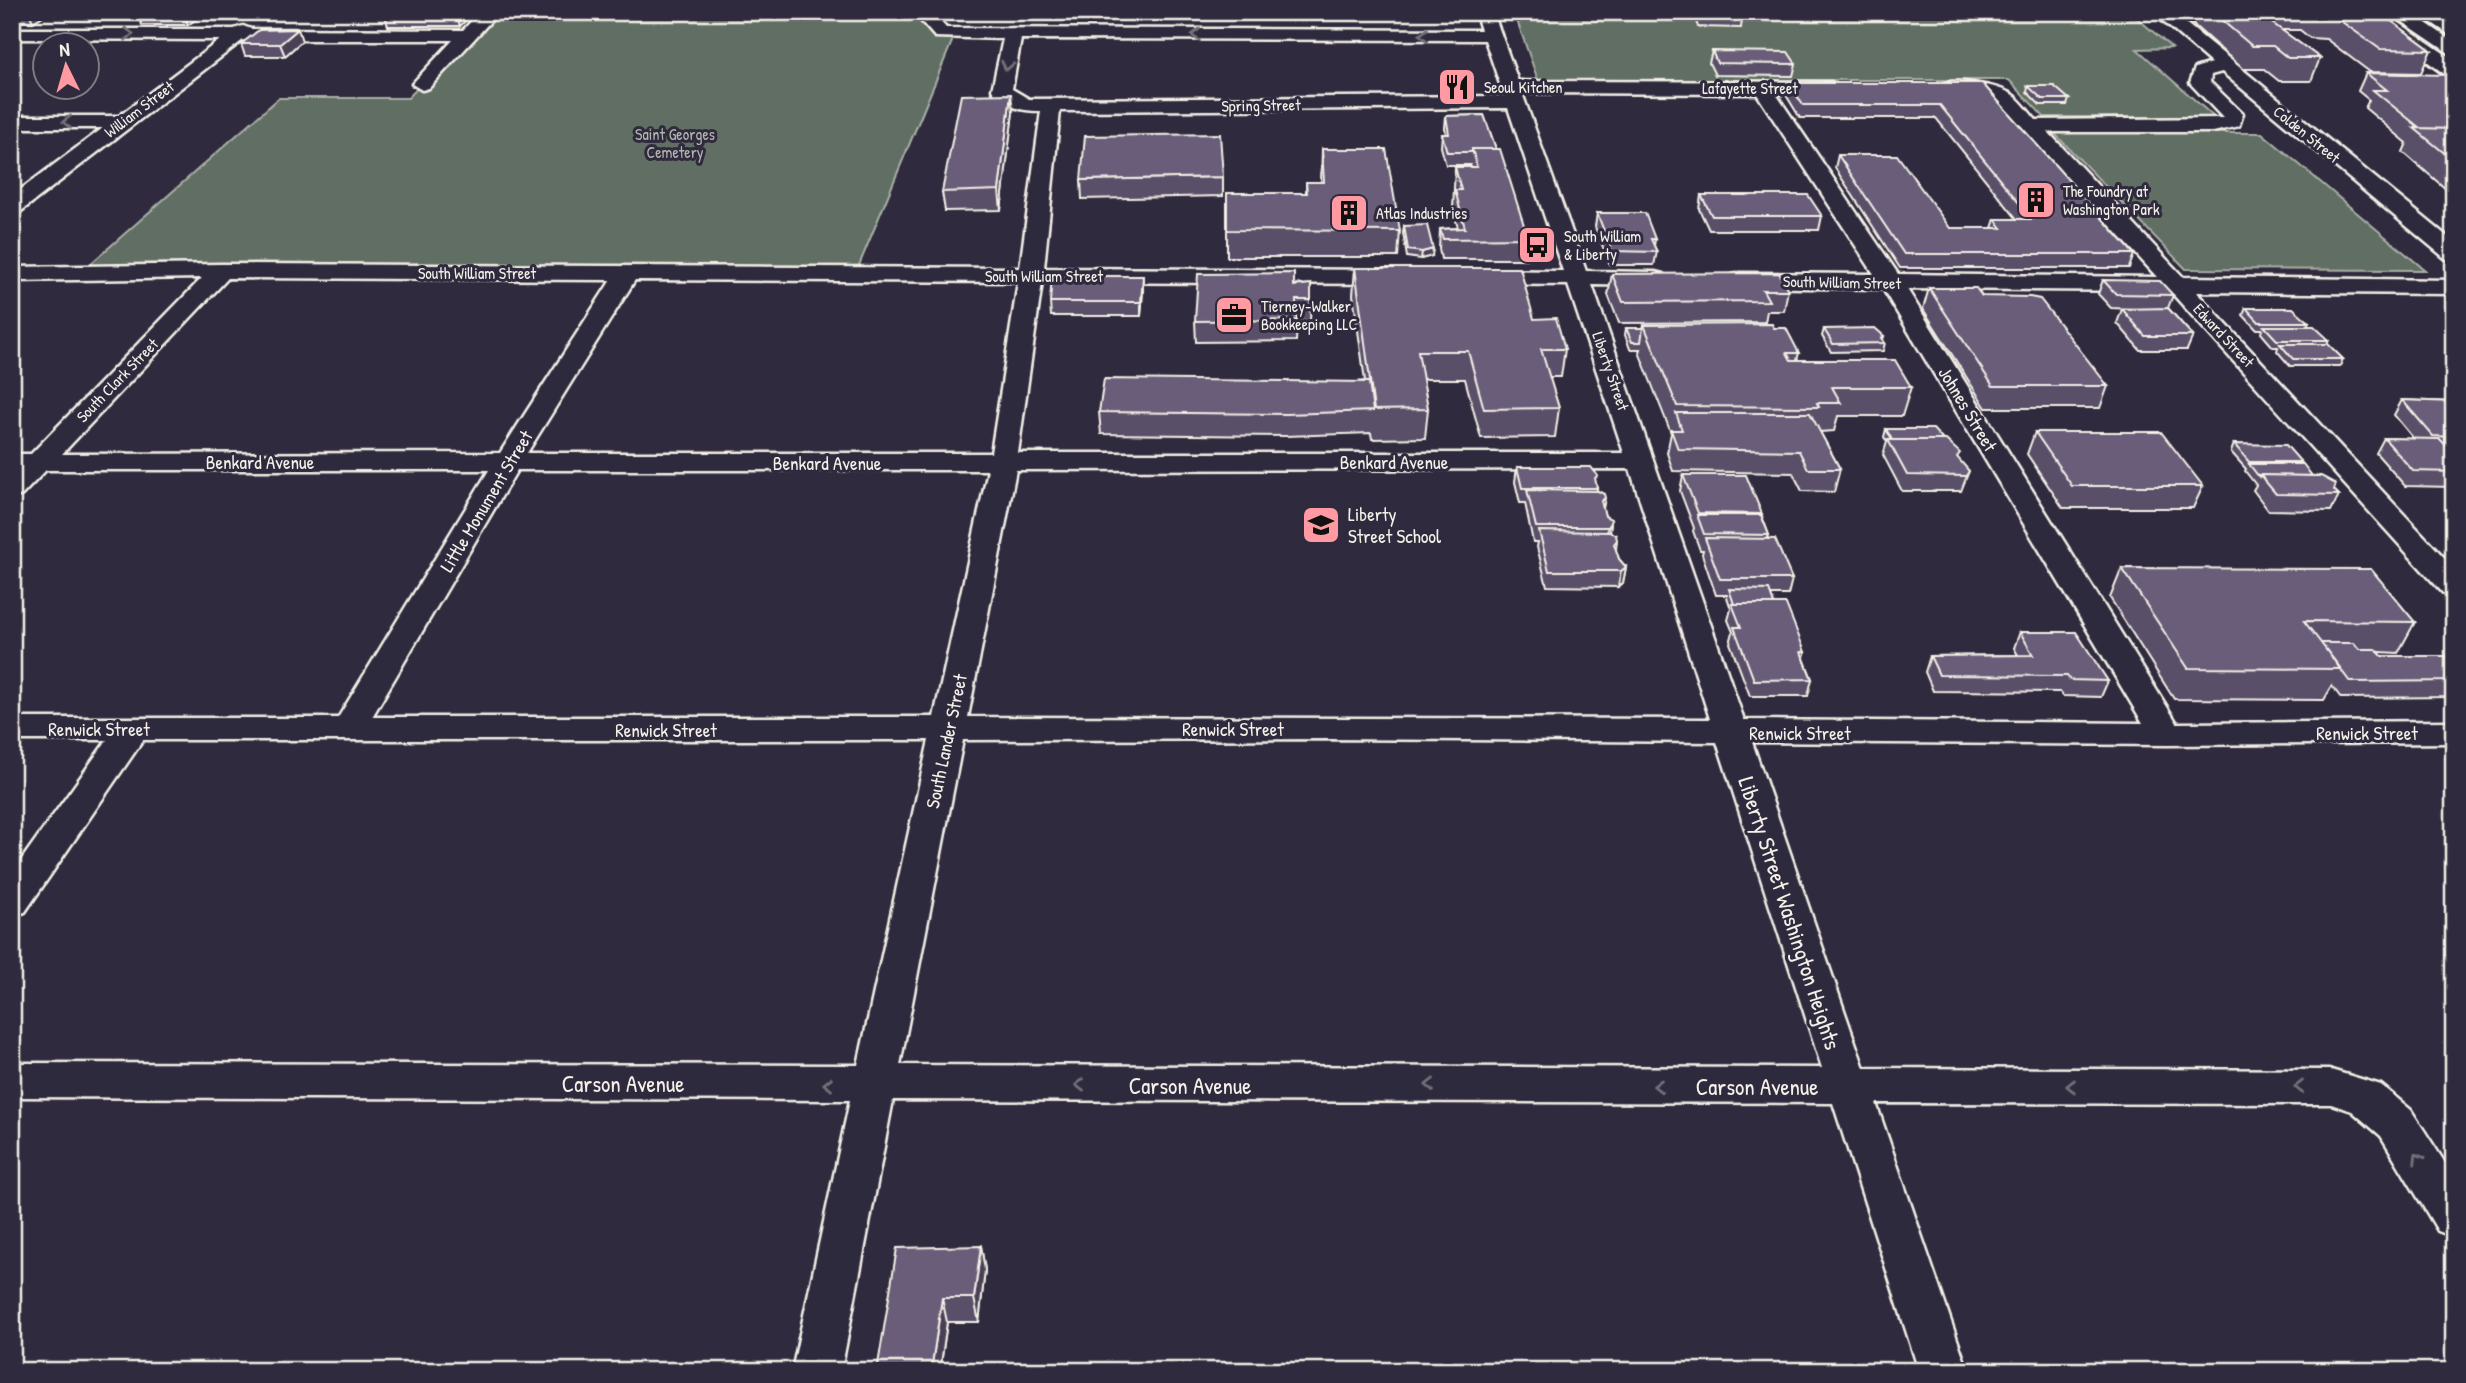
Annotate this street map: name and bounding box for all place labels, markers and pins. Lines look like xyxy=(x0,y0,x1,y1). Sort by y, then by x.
restaurant icon: Seoul Kitchen xyxy=(1436,66,1478,108)
place label: Seoul Kitchen xyxy=(1484,76,1562,98)
building icon: The Foundry at Washington Park xyxy=(2015,179,2057,221)
place label: The Foundry at Washington Park xyxy=(2063,180,2160,220)
building icon: Atlas Industries xyxy=(1328,192,1370,234)
place label: Atlas Industries xyxy=(1376,202,1467,224)
bus stop icon: South William & Liberty xyxy=(1516,224,1558,266)
place label: South William & Liberty xyxy=(1564,225,1641,265)
office icon: Tierney-Walker Bookkeeping LLC xyxy=(1213,294,1255,336)
place label: Tierney-Walker Bookkeeping LLC xyxy=(1261,295,1357,335)
place label: Liberty Street School xyxy=(1348,501,1442,549)
school or university icon: Liberty Street School xyxy=(1300,504,1342,546)

